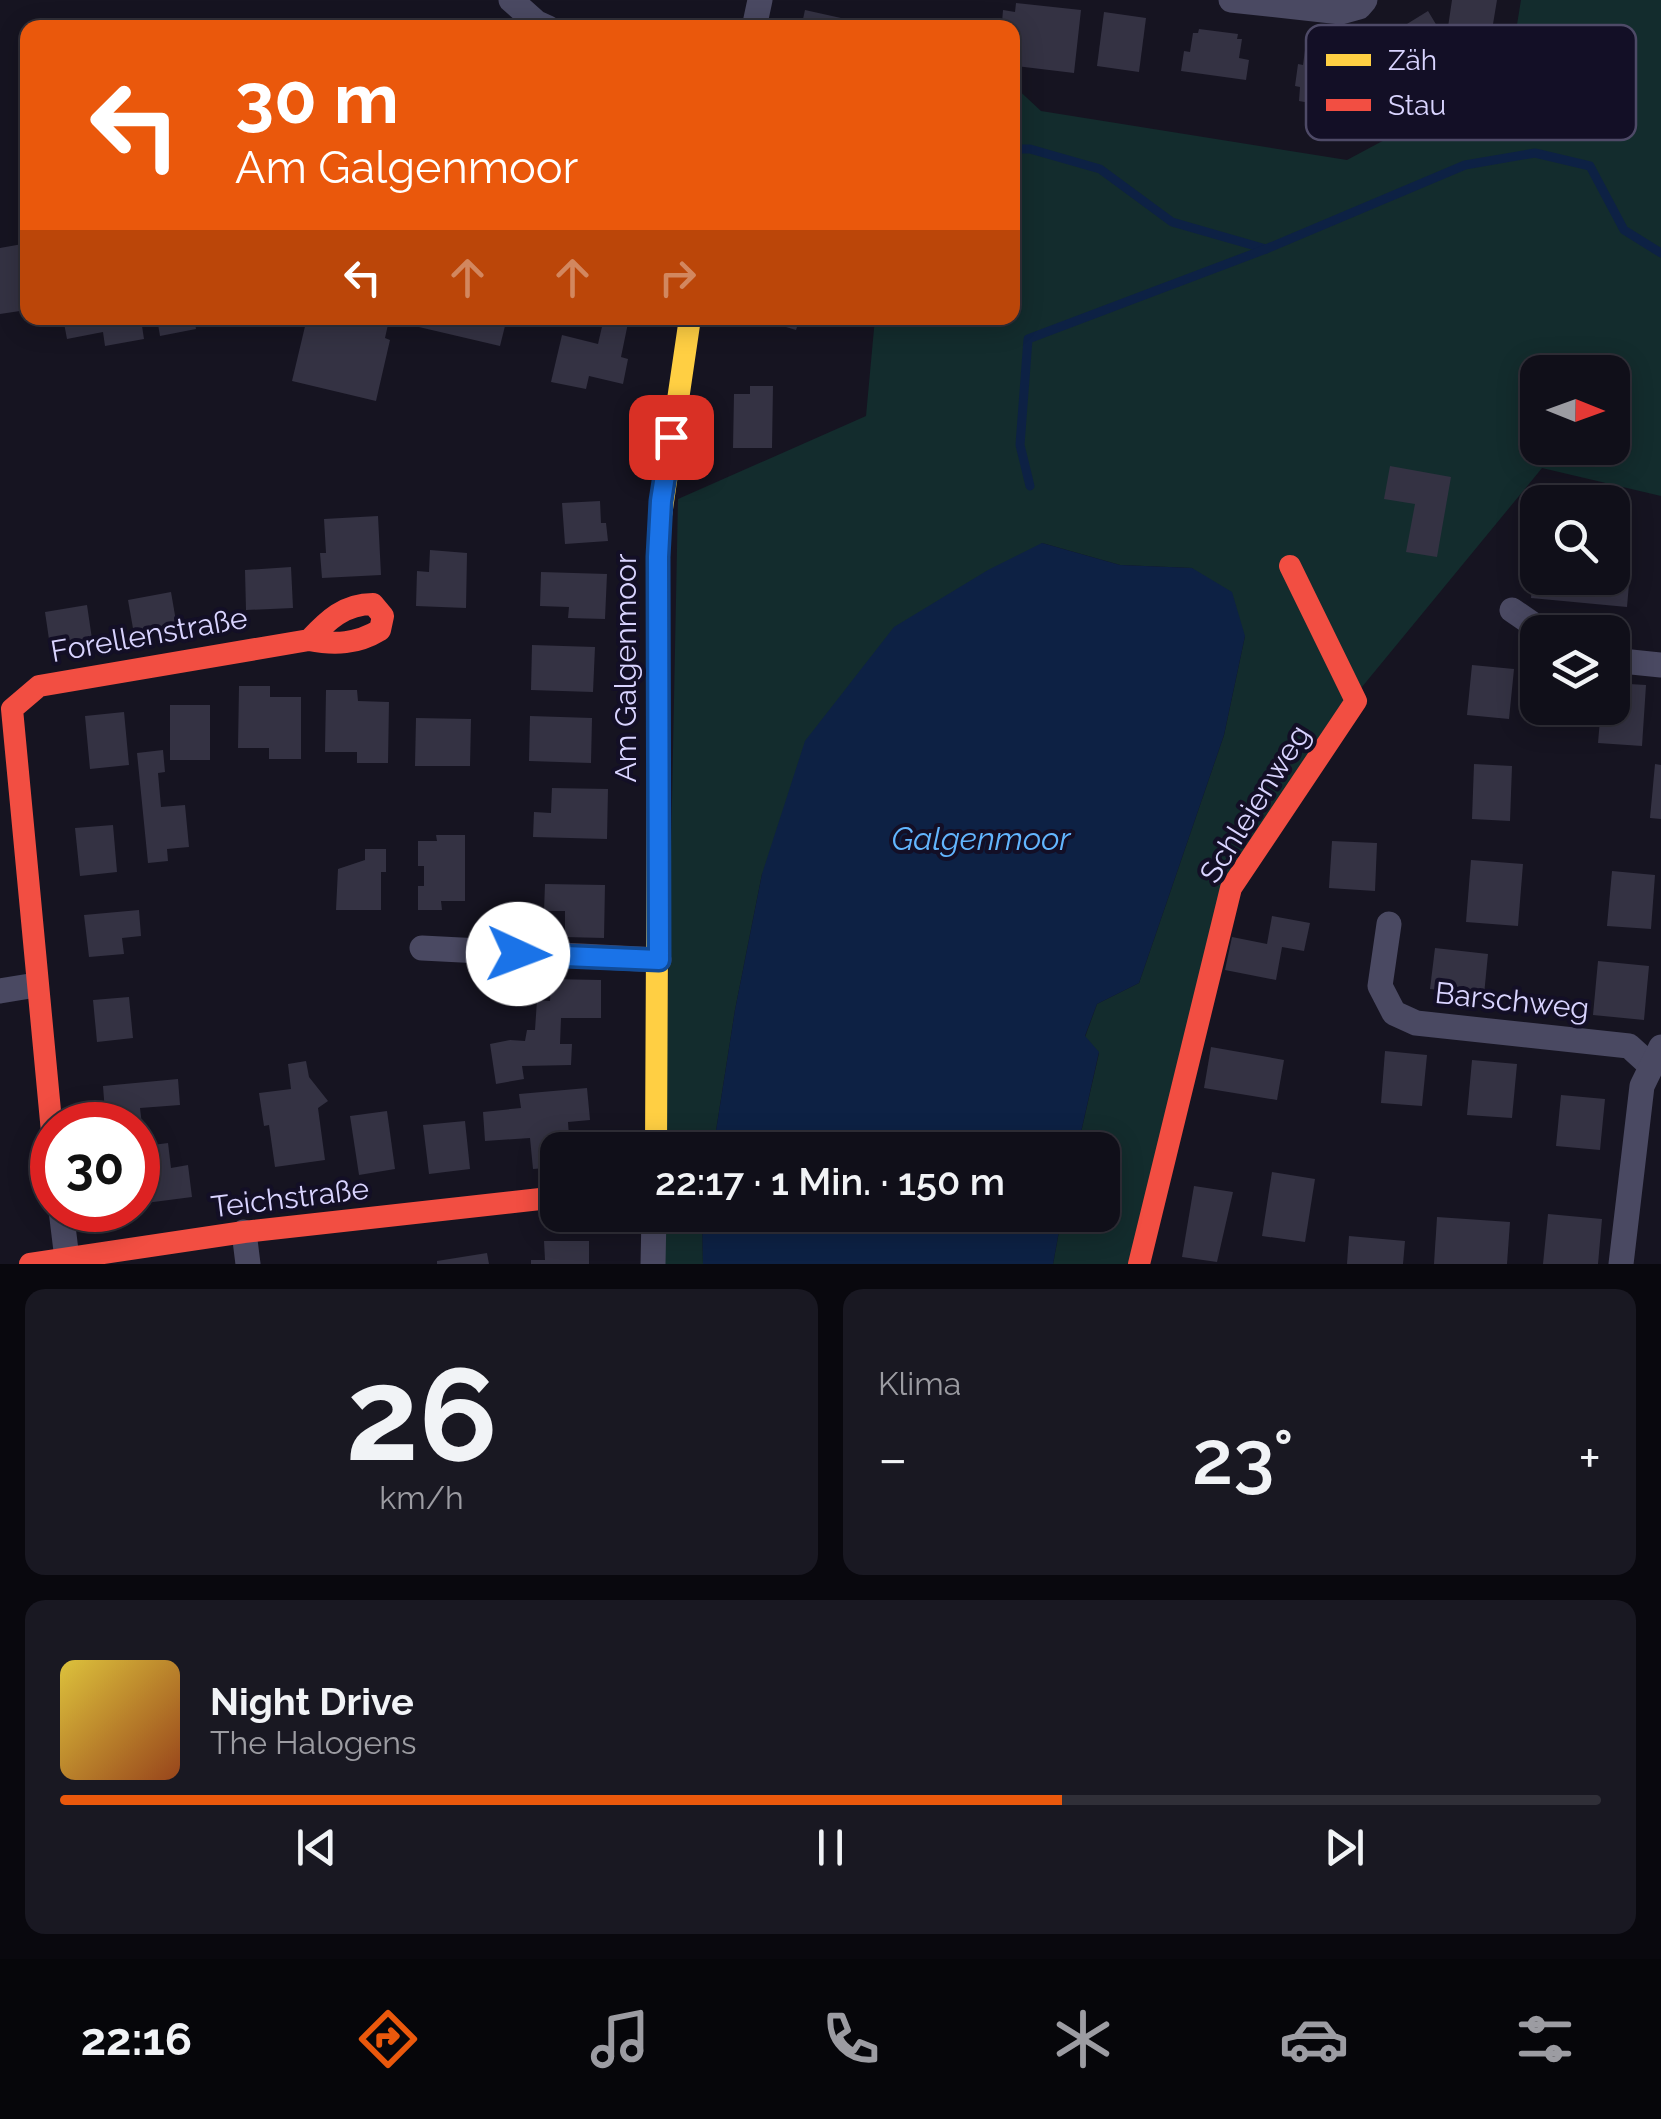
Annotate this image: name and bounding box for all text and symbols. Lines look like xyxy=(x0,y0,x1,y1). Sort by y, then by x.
legend xyxy=(1306,25,1636,140)
text: Zäh xyxy=(1388,44,1437,77)
text: 30 m xyxy=(235,57,399,139)
icon: left xyxy=(70,60,200,190)
text: Stau xyxy=(1388,89,1446,122)
text: Am Galgenmoor xyxy=(235,141,578,194)
icon: left xyxy=(335,250,390,305)
icon: ahead xyxy=(440,250,495,305)
icon: ahead xyxy=(545,250,600,305)
icon: right xyxy=(650,250,705,305)
north arrow xyxy=(1520,355,1630,465)
map controls xyxy=(1520,355,1630,725)
pin xyxy=(629,395,714,480)
icon: arrive xyxy=(644,410,699,465)
button: search xyxy=(1520,485,1630,595)
street label: Am Galgenmoor xyxy=(608,553,643,782)
street label: Forellenstraße xyxy=(48,600,250,669)
button: layers xyxy=(1520,615,1630,725)
street label: Schleienweg xyxy=(1192,718,1317,889)
water label: Galgenmoor xyxy=(891,820,1072,857)
position arrow xyxy=(466,902,570,1006)
street label: Barschweg xyxy=(1433,975,1591,1026)
speed limit sign: 30 xyxy=(30,1102,160,1232)
text: 22:17 · 1 Min. · 150 m xyxy=(655,1159,1005,1204)
street label: Teichstraße xyxy=(209,1170,371,1225)
text: 26 xyxy=(345,1338,498,1490)
text: Klima xyxy=(878,1365,961,1402)
text: 23° xyxy=(1192,1413,1294,1502)
text: − xyxy=(878,1426,908,1491)
text: + xyxy=(1578,1426,1601,1491)
text: km/h xyxy=(379,1479,464,1516)
text: Night Drive xyxy=(210,1679,414,1724)
text: The Halogens xyxy=(210,1724,416,1761)
icon: previous xyxy=(289,1820,344,1875)
icon: pause xyxy=(803,1820,858,1875)
icon: next xyxy=(1317,1820,1372,1875)
icon: directions xyxy=(353,2004,423,2074)
icon: music xyxy=(585,2004,655,2074)
icon: phone xyxy=(816,2004,886,2074)
icon: climate xyxy=(1048,2004,1118,2074)
icon: car xyxy=(1279,2004,1349,2074)
icon: filters xyxy=(1510,2004,1580,2074)
text: 22:16 xyxy=(81,2013,192,2066)

